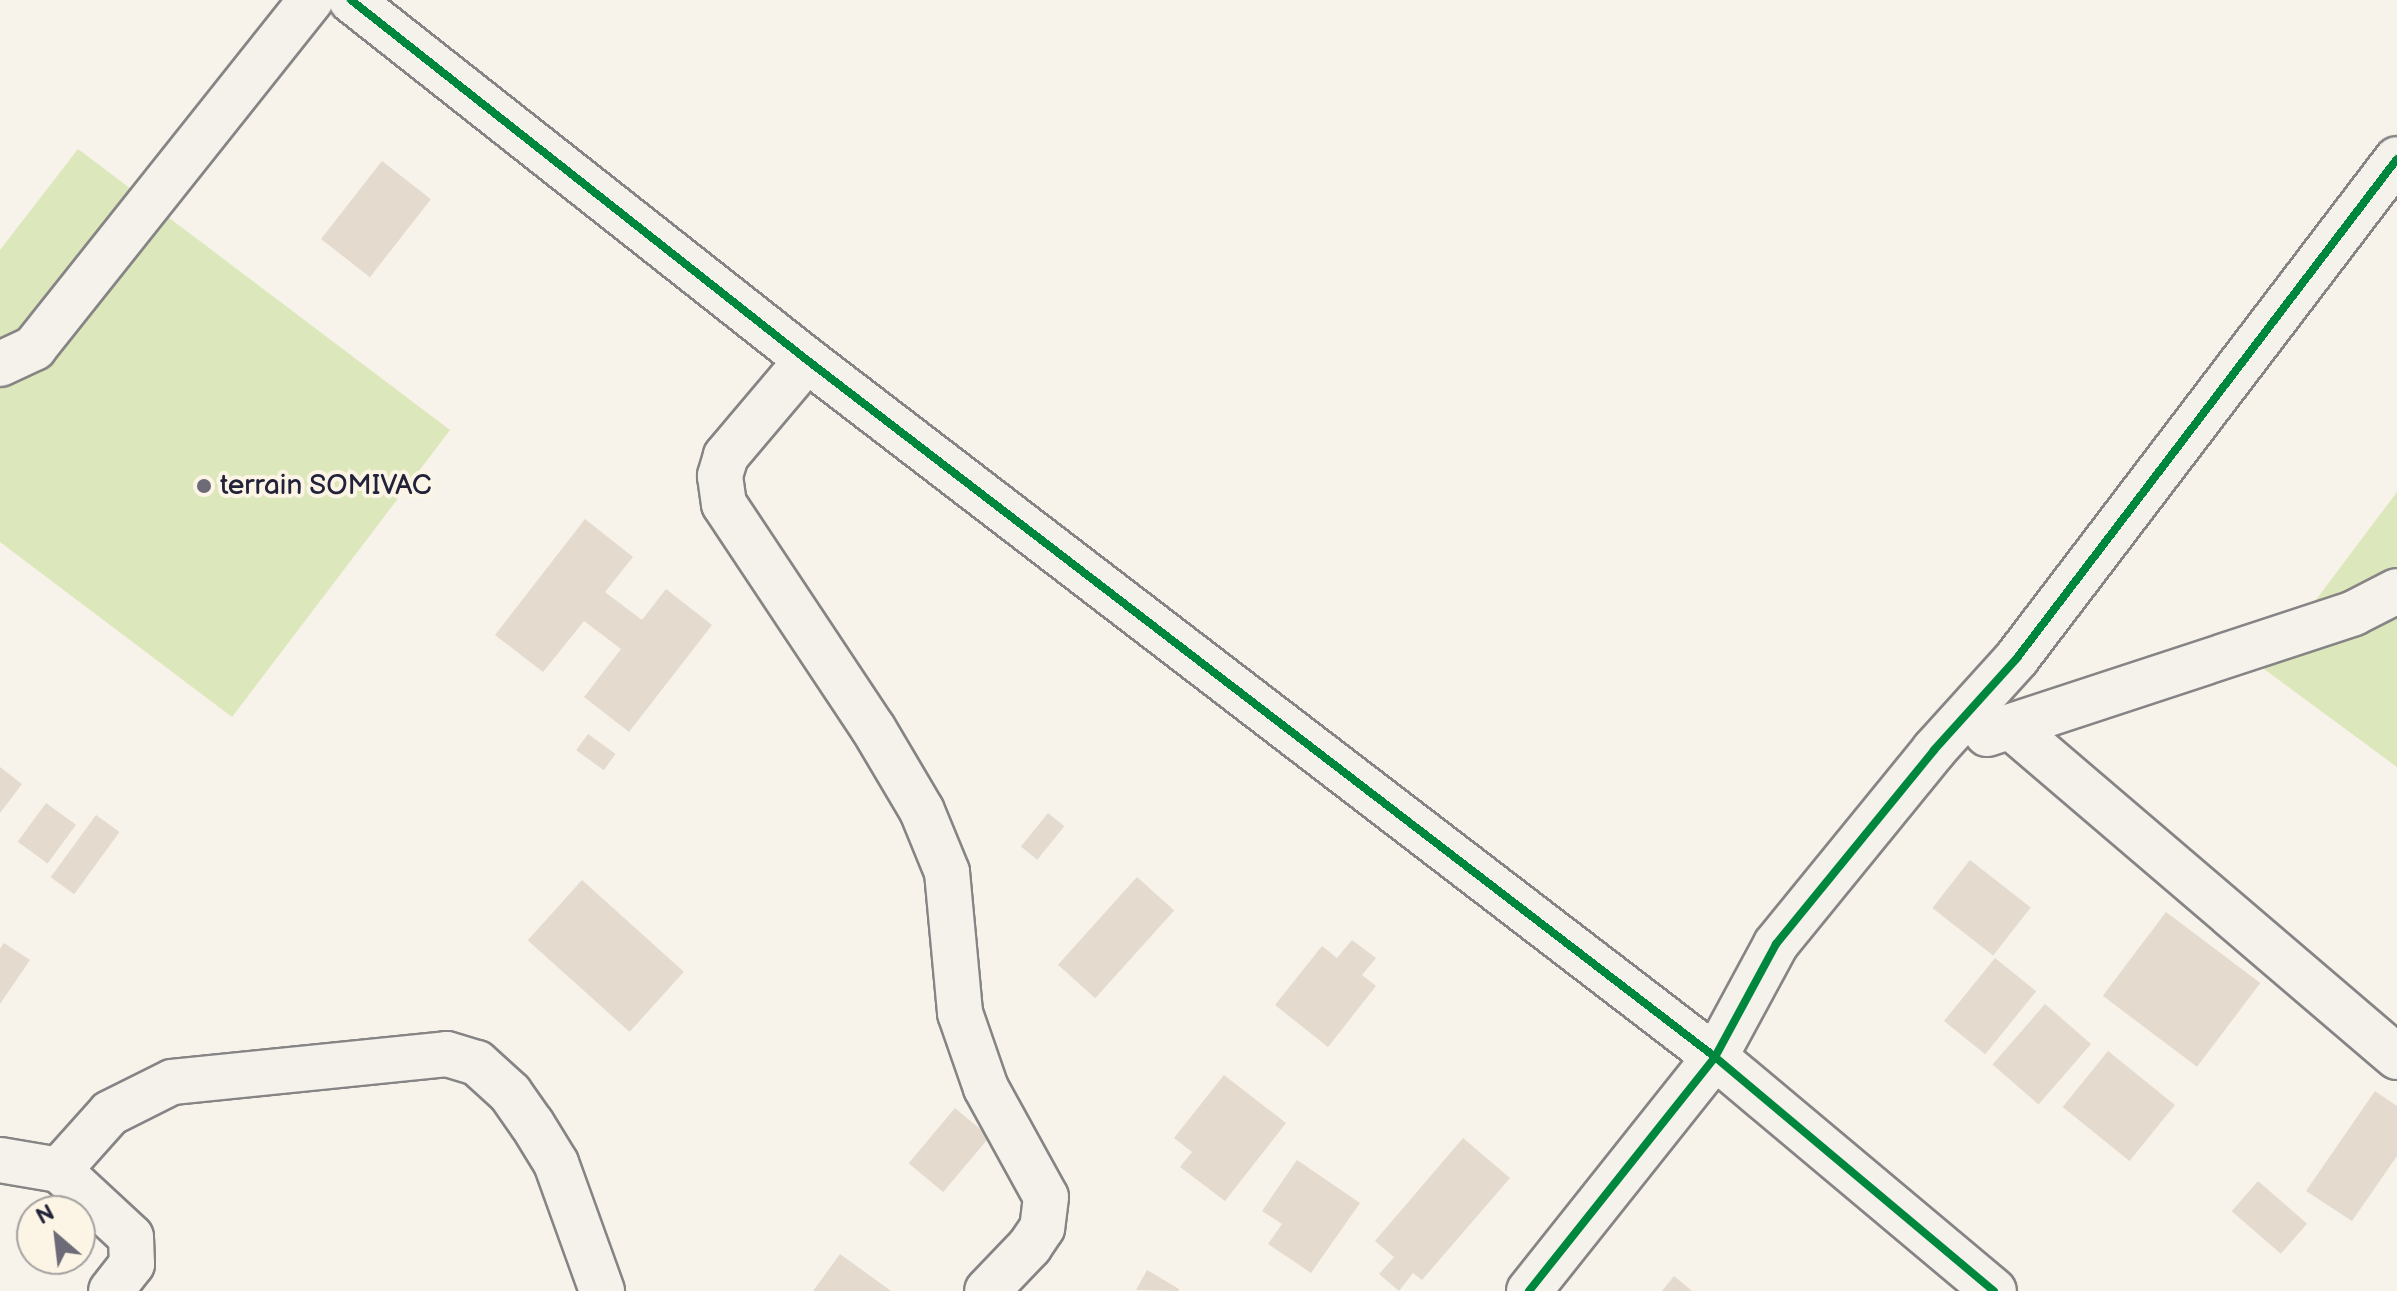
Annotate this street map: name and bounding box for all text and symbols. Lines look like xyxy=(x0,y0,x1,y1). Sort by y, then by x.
place label: terrain SOMIVAC xyxy=(220,469,432,503)
marker: terrain SOMIVAC xyxy=(195,477,213,495)
north arrow xyxy=(16,1195,96,1275)
text: N xyxy=(32,1199,59,1231)

